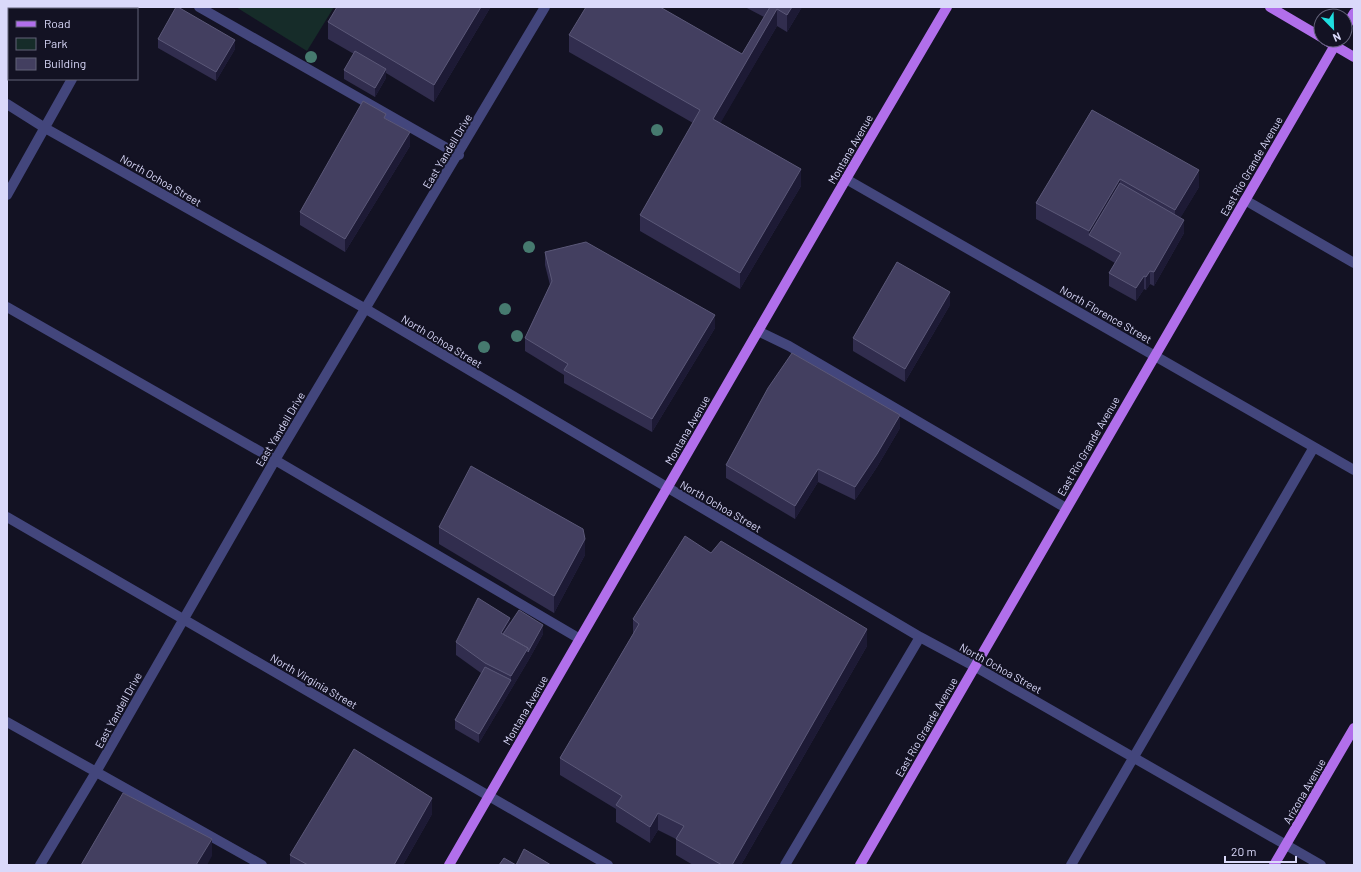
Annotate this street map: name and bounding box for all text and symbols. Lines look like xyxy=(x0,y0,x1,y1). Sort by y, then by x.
legend xyxy=(8,8,138,80)
north arrow xyxy=(1313,8,1353,48)
text: Road xyxy=(44,16,71,30)
text: N xyxy=(1331,30,1343,45)
text: Park xyxy=(44,36,68,50)
text: Building xyxy=(44,56,86,70)
street label: East Yandell Drive xyxy=(420,111,474,191)
street label: Montana Avenue xyxy=(825,112,875,186)
street label: East Rio Grande Avenue xyxy=(1217,114,1285,218)
street label: North Ochoa Street xyxy=(118,151,204,209)
street label: North Florence Street xyxy=(1058,282,1154,346)
street label: North Ochoa Street xyxy=(399,312,485,370)
street label: East Yandell Drive xyxy=(253,389,307,469)
street label: Montana Avenue xyxy=(662,393,712,467)
street label: East Rio Grande Avenue xyxy=(1054,394,1122,498)
street label: North Ochoa Street xyxy=(678,477,764,535)
street label: North Ochoa Street xyxy=(958,640,1044,696)
street label: North Virginia Street xyxy=(268,651,360,711)
street label: East Yandell Drive xyxy=(92,670,144,750)
street label: Montana Avenue xyxy=(500,673,550,747)
street label: East Rio Grande Avenue xyxy=(892,675,960,779)
street label: Arizona Avenue xyxy=(1280,756,1328,826)
scale bar xyxy=(1225,838,1296,864)
text: 20 m xyxy=(1231,844,1257,858)

